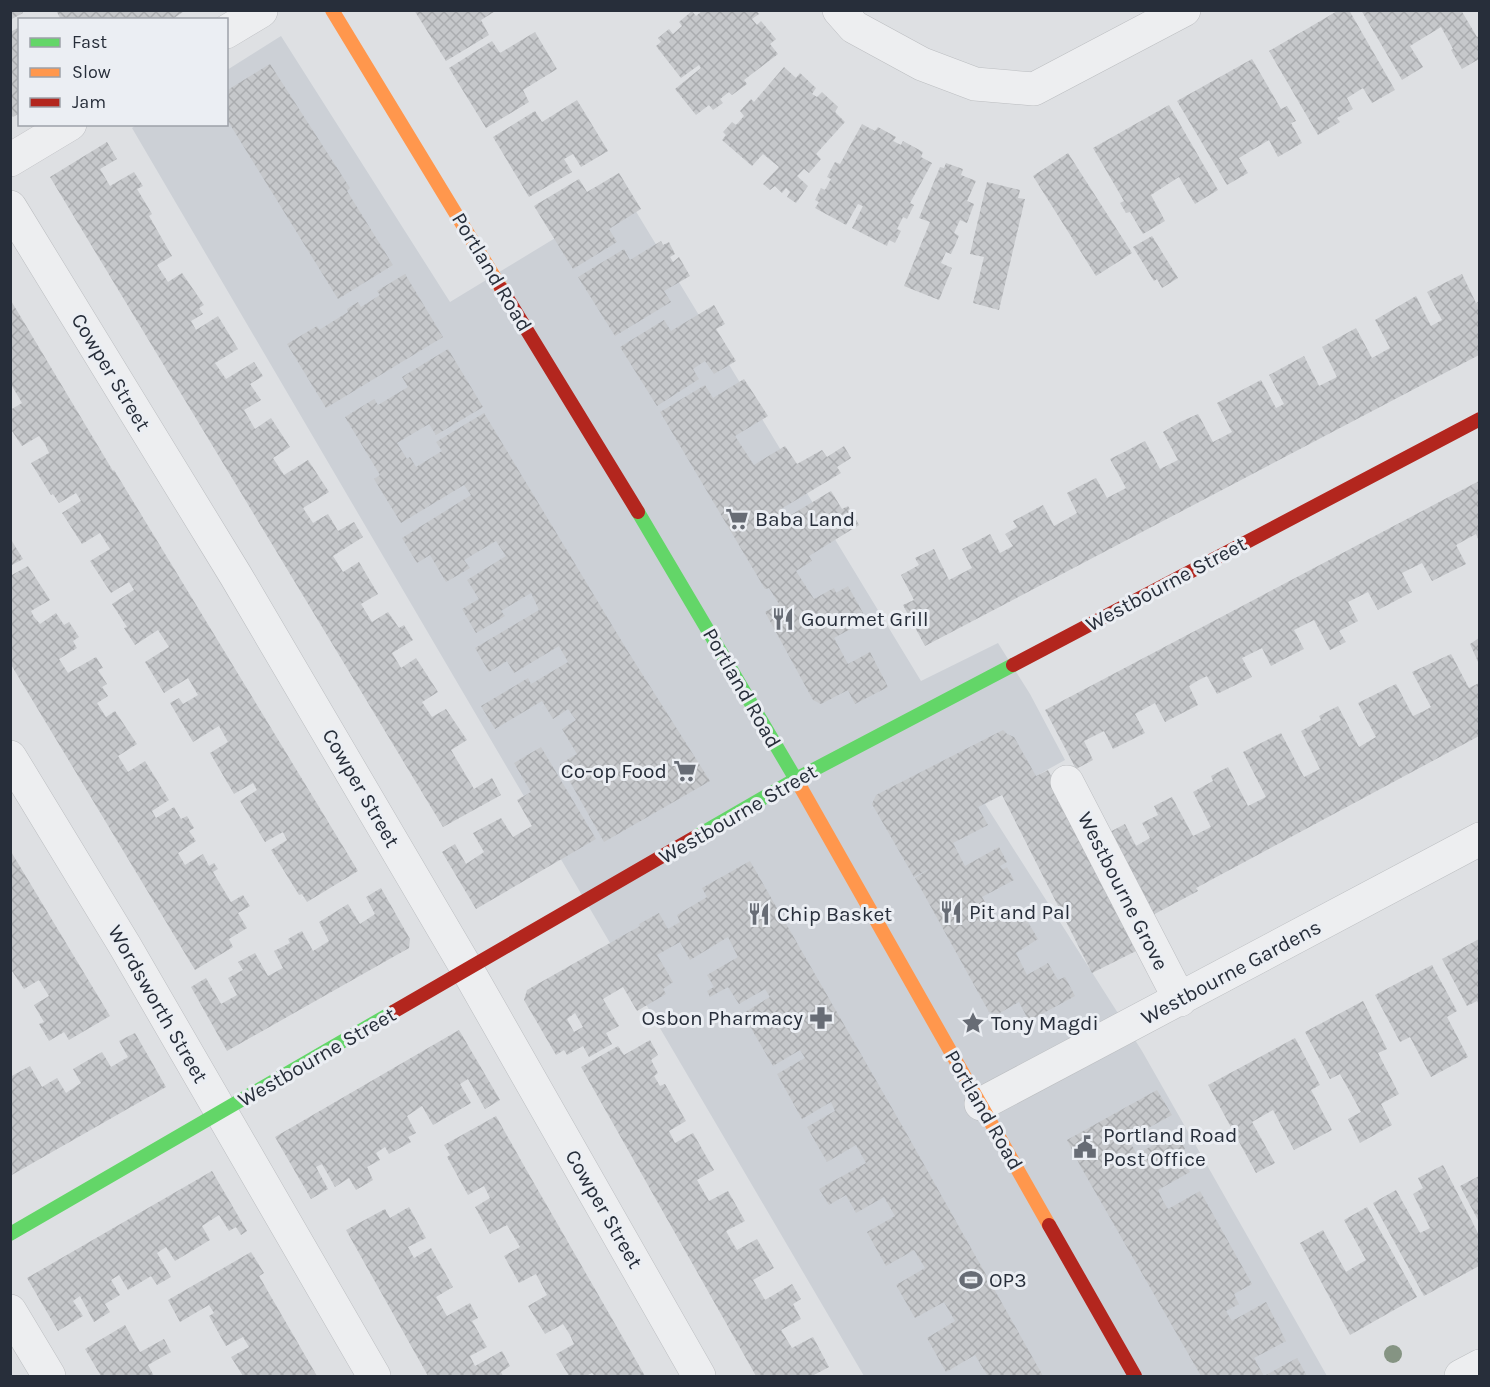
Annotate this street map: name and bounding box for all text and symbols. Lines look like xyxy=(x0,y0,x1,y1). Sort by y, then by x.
legend xyxy=(18,18,228,126)
text: Fast xyxy=(72,31,107,53)
text: Slow xyxy=(72,61,111,83)
text: Jam xyxy=(72,91,106,113)
street label: Portland Road xyxy=(447,208,537,336)
street label: Cowper Street xyxy=(67,309,156,435)
supermarket icon: Baba Land xyxy=(724,506,750,532)
place label: Baba Land xyxy=(755,507,855,531)
street label: Westbourne Street xyxy=(1082,532,1250,636)
restaurant icon: Gourmet Grill xyxy=(770,606,796,632)
place label: Gourmet Grill xyxy=(801,607,929,631)
street label: Portland Road xyxy=(698,624,786,752)
street label: Cowper Street xyxy=(317,724,405,852)
supermarket icon: Co-op Food xyxy=(672,758,698,784)
place label: Co-op Food xyxy=(561,759,667,783)
street label: Westbourne Street xyxy=(655,759,821,869)
street label: Westbourne Grove xyxy=(1073,808,1173,974)
restaurant icon: Pit and Pal xyxy=(938,899,964,925)
place label: Pit and Pal xyxy=(969,900,1071,924)
restaurant icon: Chip Basket xyxy=(746,901,772,927)
place label: Chip Basket xyxy=(777,902,892,926)
street label: Westbourne Gardens xyxy=(1137,914,1325,1030)
street label: Wordsworth Street xyxy=(103,921,213,1087)
street label: Westbourne Street xyxy=(234,1002,400,1112)
pharmacy icon: Osbon Pharmacy xyxy=(808,1005,834,1031)
place label: Osbon Pharmacy xyxy=(642,1006,803,1030)
place icon: Tony Magdi xyxy=(960,1010,986,1036)
place label: Tony Magdi xyxy=(991,1011,1099,1035)
street label: Portland Road xyxy=(940,1046,1028,1174)
place label: Portland Road Post Office xyxy=(1103,1123,1237,1171)
public building icon: Portland Road Post Office xyxy=(1072,1134,1098,1160)
street label: Cowper Street xyxy=(560,1145,648,1273)
sports icon: OP3 xyxy=(958,1267,984,1293)
place label: OP3 xyxy=(989,1268,1027,1292)

